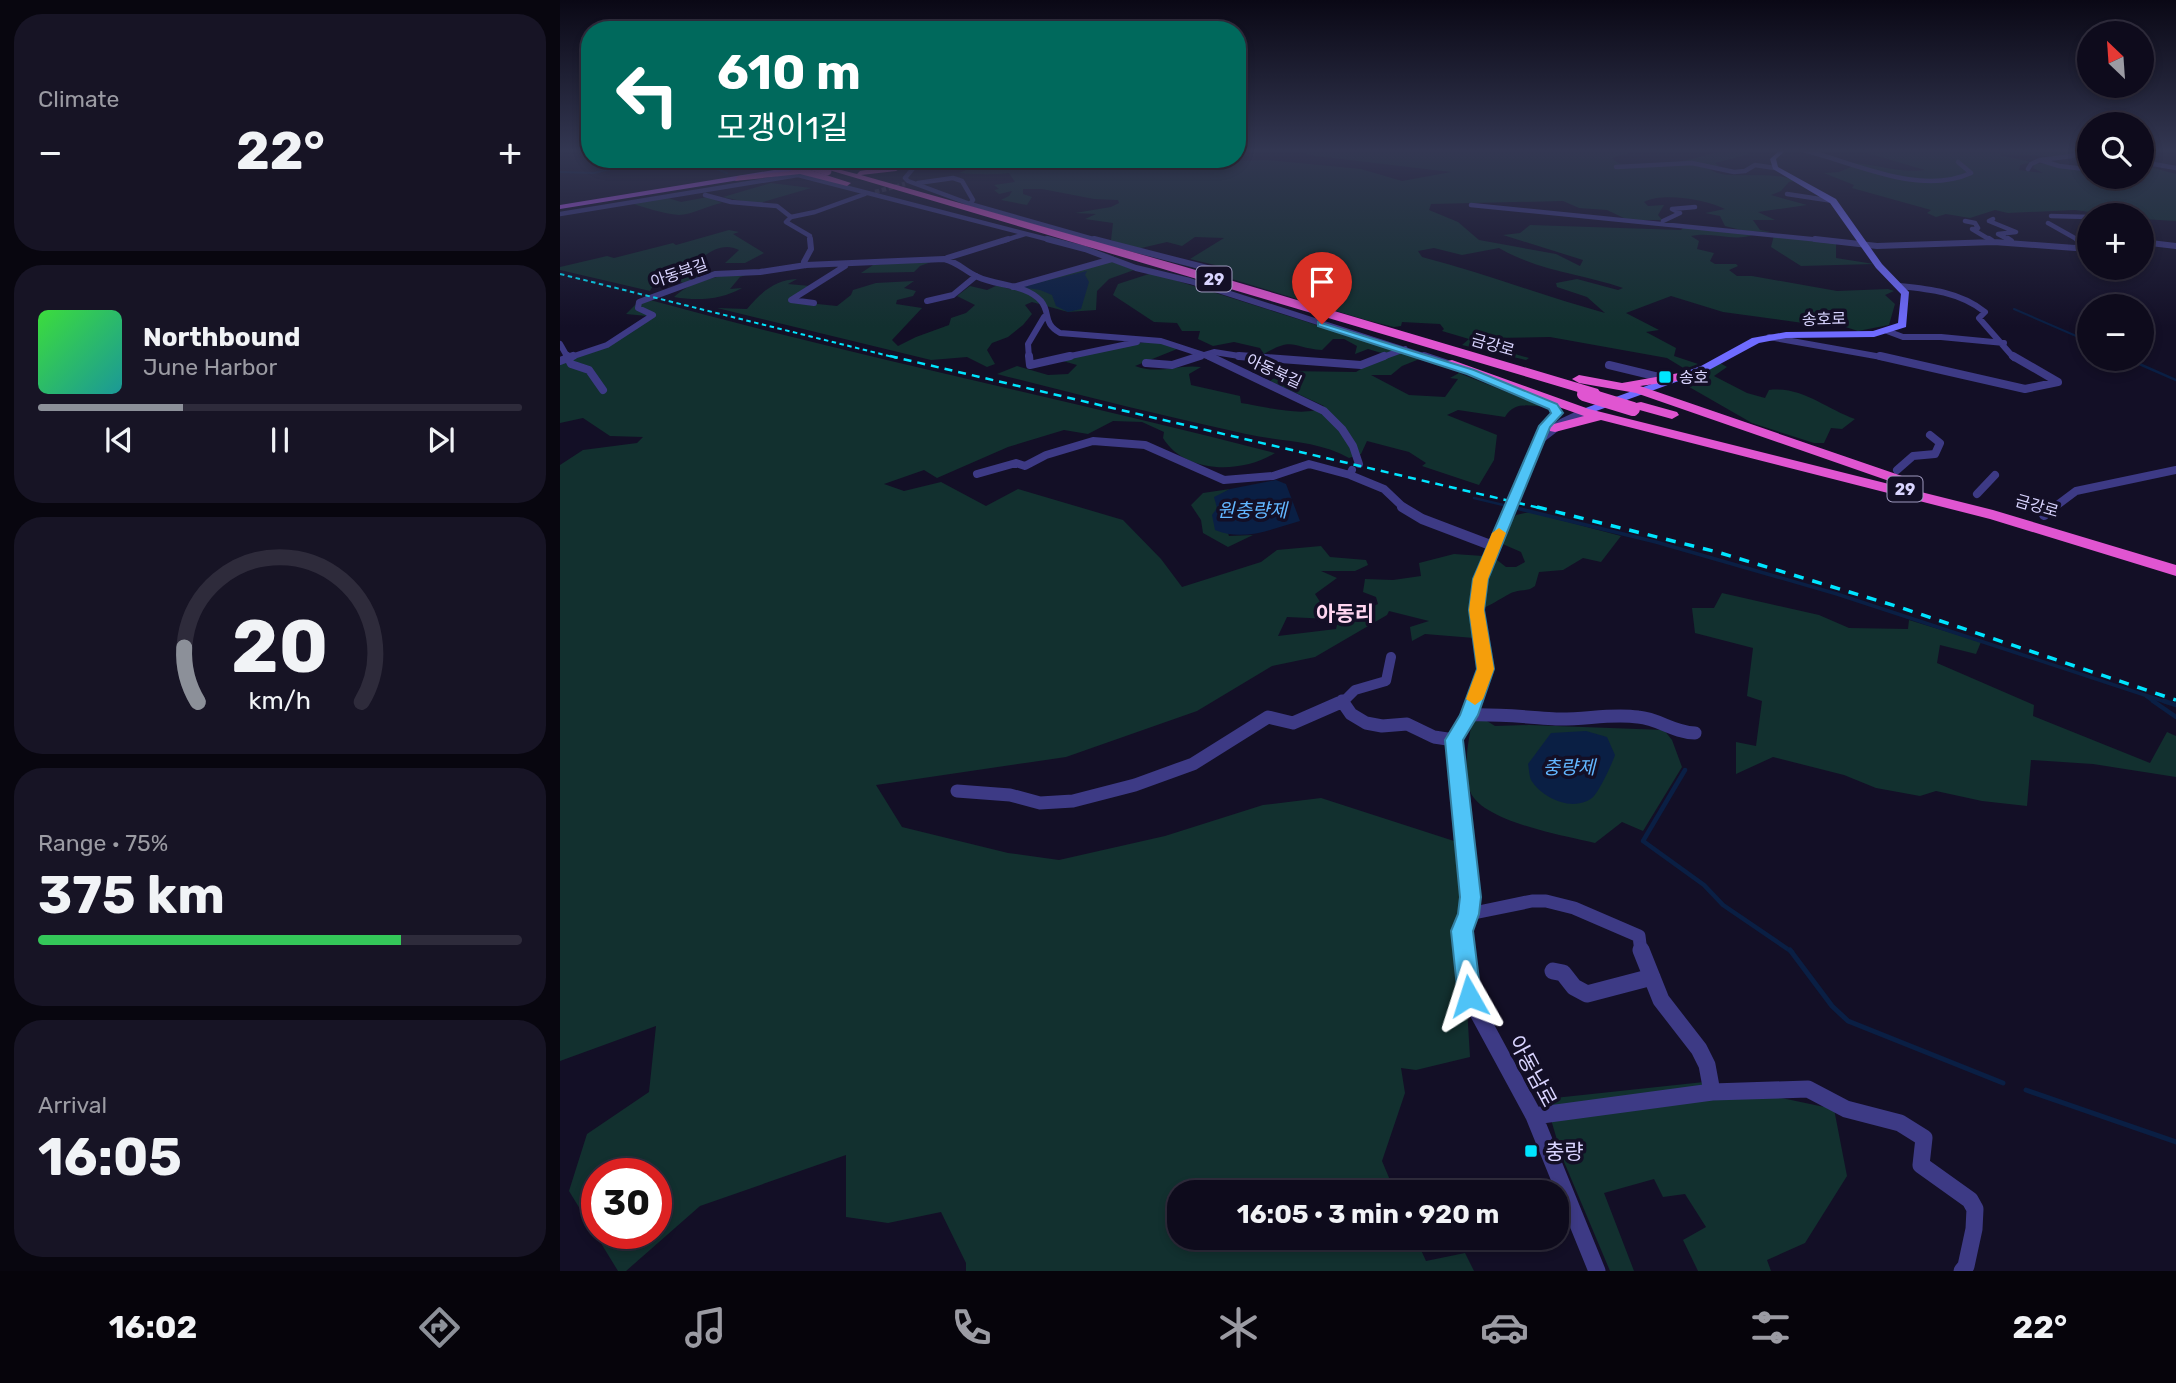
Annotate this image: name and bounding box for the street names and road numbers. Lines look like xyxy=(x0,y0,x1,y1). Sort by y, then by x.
street label: 아동북길 xyxy=(648,254,710,292)
road number: 29 xyxy=(1196,266,1232,292)
street label: 송호로 xyxy=(1802,309,1847,329)
street label: 금강로 xyxy=(1469,330,1517,360)
street label: 아동북길 xyxy=(1243,350,1305,392)
road number: 29 xyxy=(1888,476,1922,502)
street label: 금강로 xyxy=(2013,491,2061,521)
street label: 아동남로 xyxy=(1504,1031,1562,1111)

